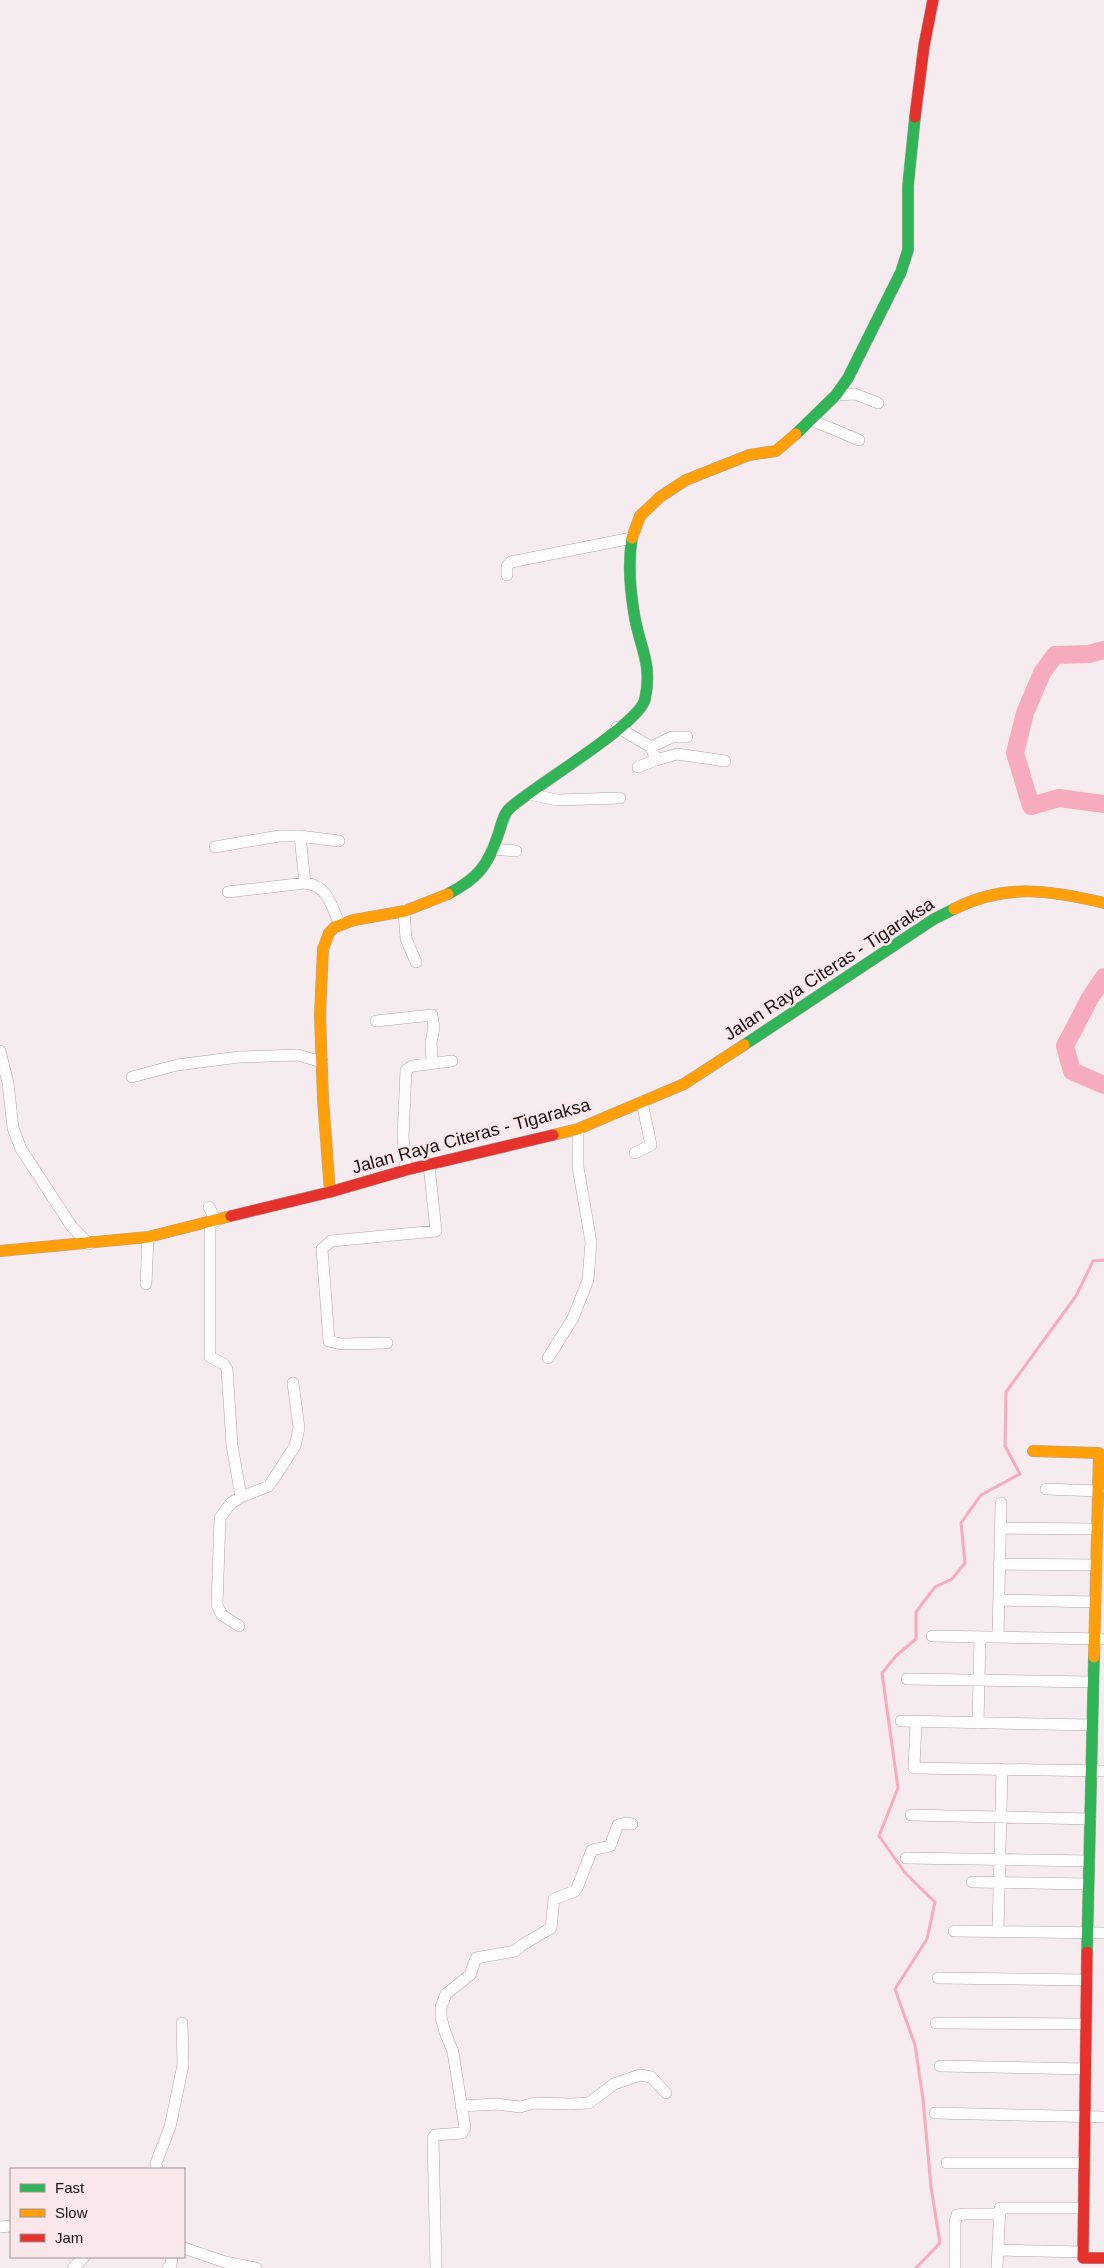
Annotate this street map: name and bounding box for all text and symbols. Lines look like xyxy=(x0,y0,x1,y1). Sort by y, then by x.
street label: Jalan Raya Citeras - Tigaraksa xyxy=(720,893,938,1044)
street label: Jalan Raya Citeras - Tigaraksa xyxy=(350,1094,593,1178)
legend xyxy=(10,2168,185,2258)
text: Fast xyxy=(55,2179,85,2196)
text: Slow xyxy=(55,2204,88,2221)
text: Jam xyxy=(55,2229,83,2246)

